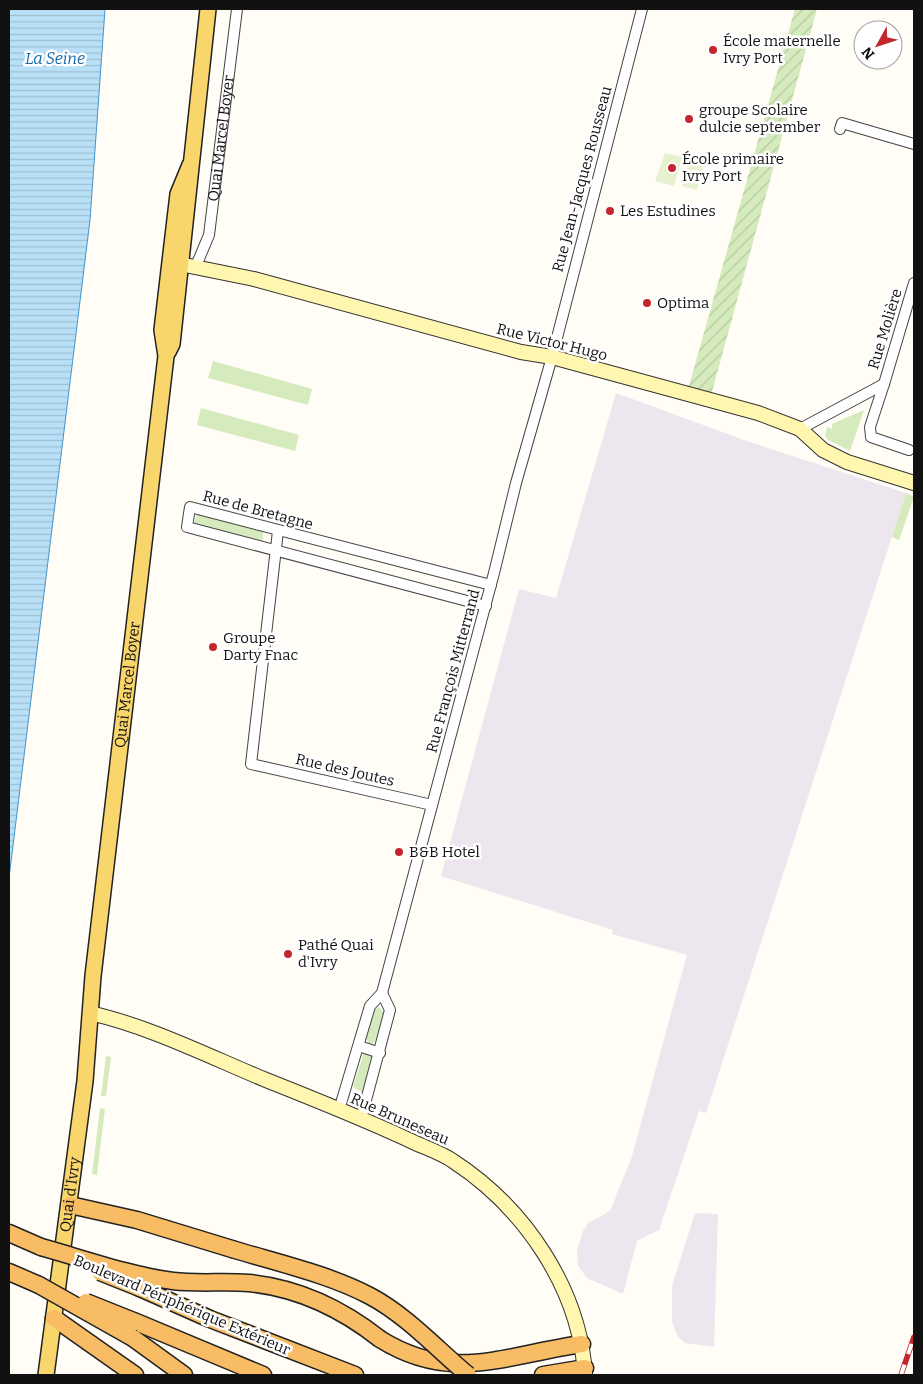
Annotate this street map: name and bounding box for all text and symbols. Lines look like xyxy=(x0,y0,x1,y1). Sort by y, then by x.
north arrow xyxy=(853,20,903,70)
place label: École maternelle Ivry Port xyxy=(723,32,841,67)
text: N xyxy=(858,43,878,63)
marker: École maternelle Ivry Port xyxy=(707,44,719,56)
water label: La Seine xyxy=(25,49,85,68)
street label: Quai Marcel Boyer xyxy=(204,74,238,203)
street label: Rue Jean-Jacques Rousseau xyxy=(548,84,616,274)
place label: groupe Scolaire dulcie september xyxy=(699,101,821,136)
marker: groupe Scolaire dulcie september xyxy=(683,113,695,125)
place label: École primaire Ivry Port xyxy=(682,150,784,185)
marker: École primaire Ivry Port xyxy=(666,162,678,174)
place label: Les Estudines xyxy=(620,202,716,220)
marker: Les Estudines xyxy=(604,205,616,217)
street label: Rue Molière xyxy=(864,287,906,371)
place label: Optima xyxy=(657,294,709,312)
marker: Optima xyxy=(641,297,653,309)
street label: Rue Victor Hugo xyxy=(495,320,609,364)
street label: Rue de Bretagne xyxy=(201,487,315,533)
street label: Rue François Mitterrand xyxy=(422,587,484,755)
street label: Quai Marcel Boyer xyxy=(111,620,144,749)
place label: Groupe Darty Fnac xyxy=(223,629,298,664)
marker: Groupe Darty Fnac xyxy=(207,641,219,653)
street label: Rue des Joutes xyxy=(294,750,396,790)
place label: B&B Hotel xyxy=(409,843,480,861)
marker: B&B Hotel xyxy=(393,846,405,858)
place label: Pathé Quai d'Ivry xyxy=(298,936,374,971)
marker: Pathé Quai d'Ivry xyxy=(282,948,294,960)
street label: Rue Bruneseau xyxy=(348,1089,452,1149)
street label: Quai d'Ivry xyxy=(56,1156,84,1233)
street label: Boulevard Périphérique Extérieur xyxy=(71,1251,293,1359)

